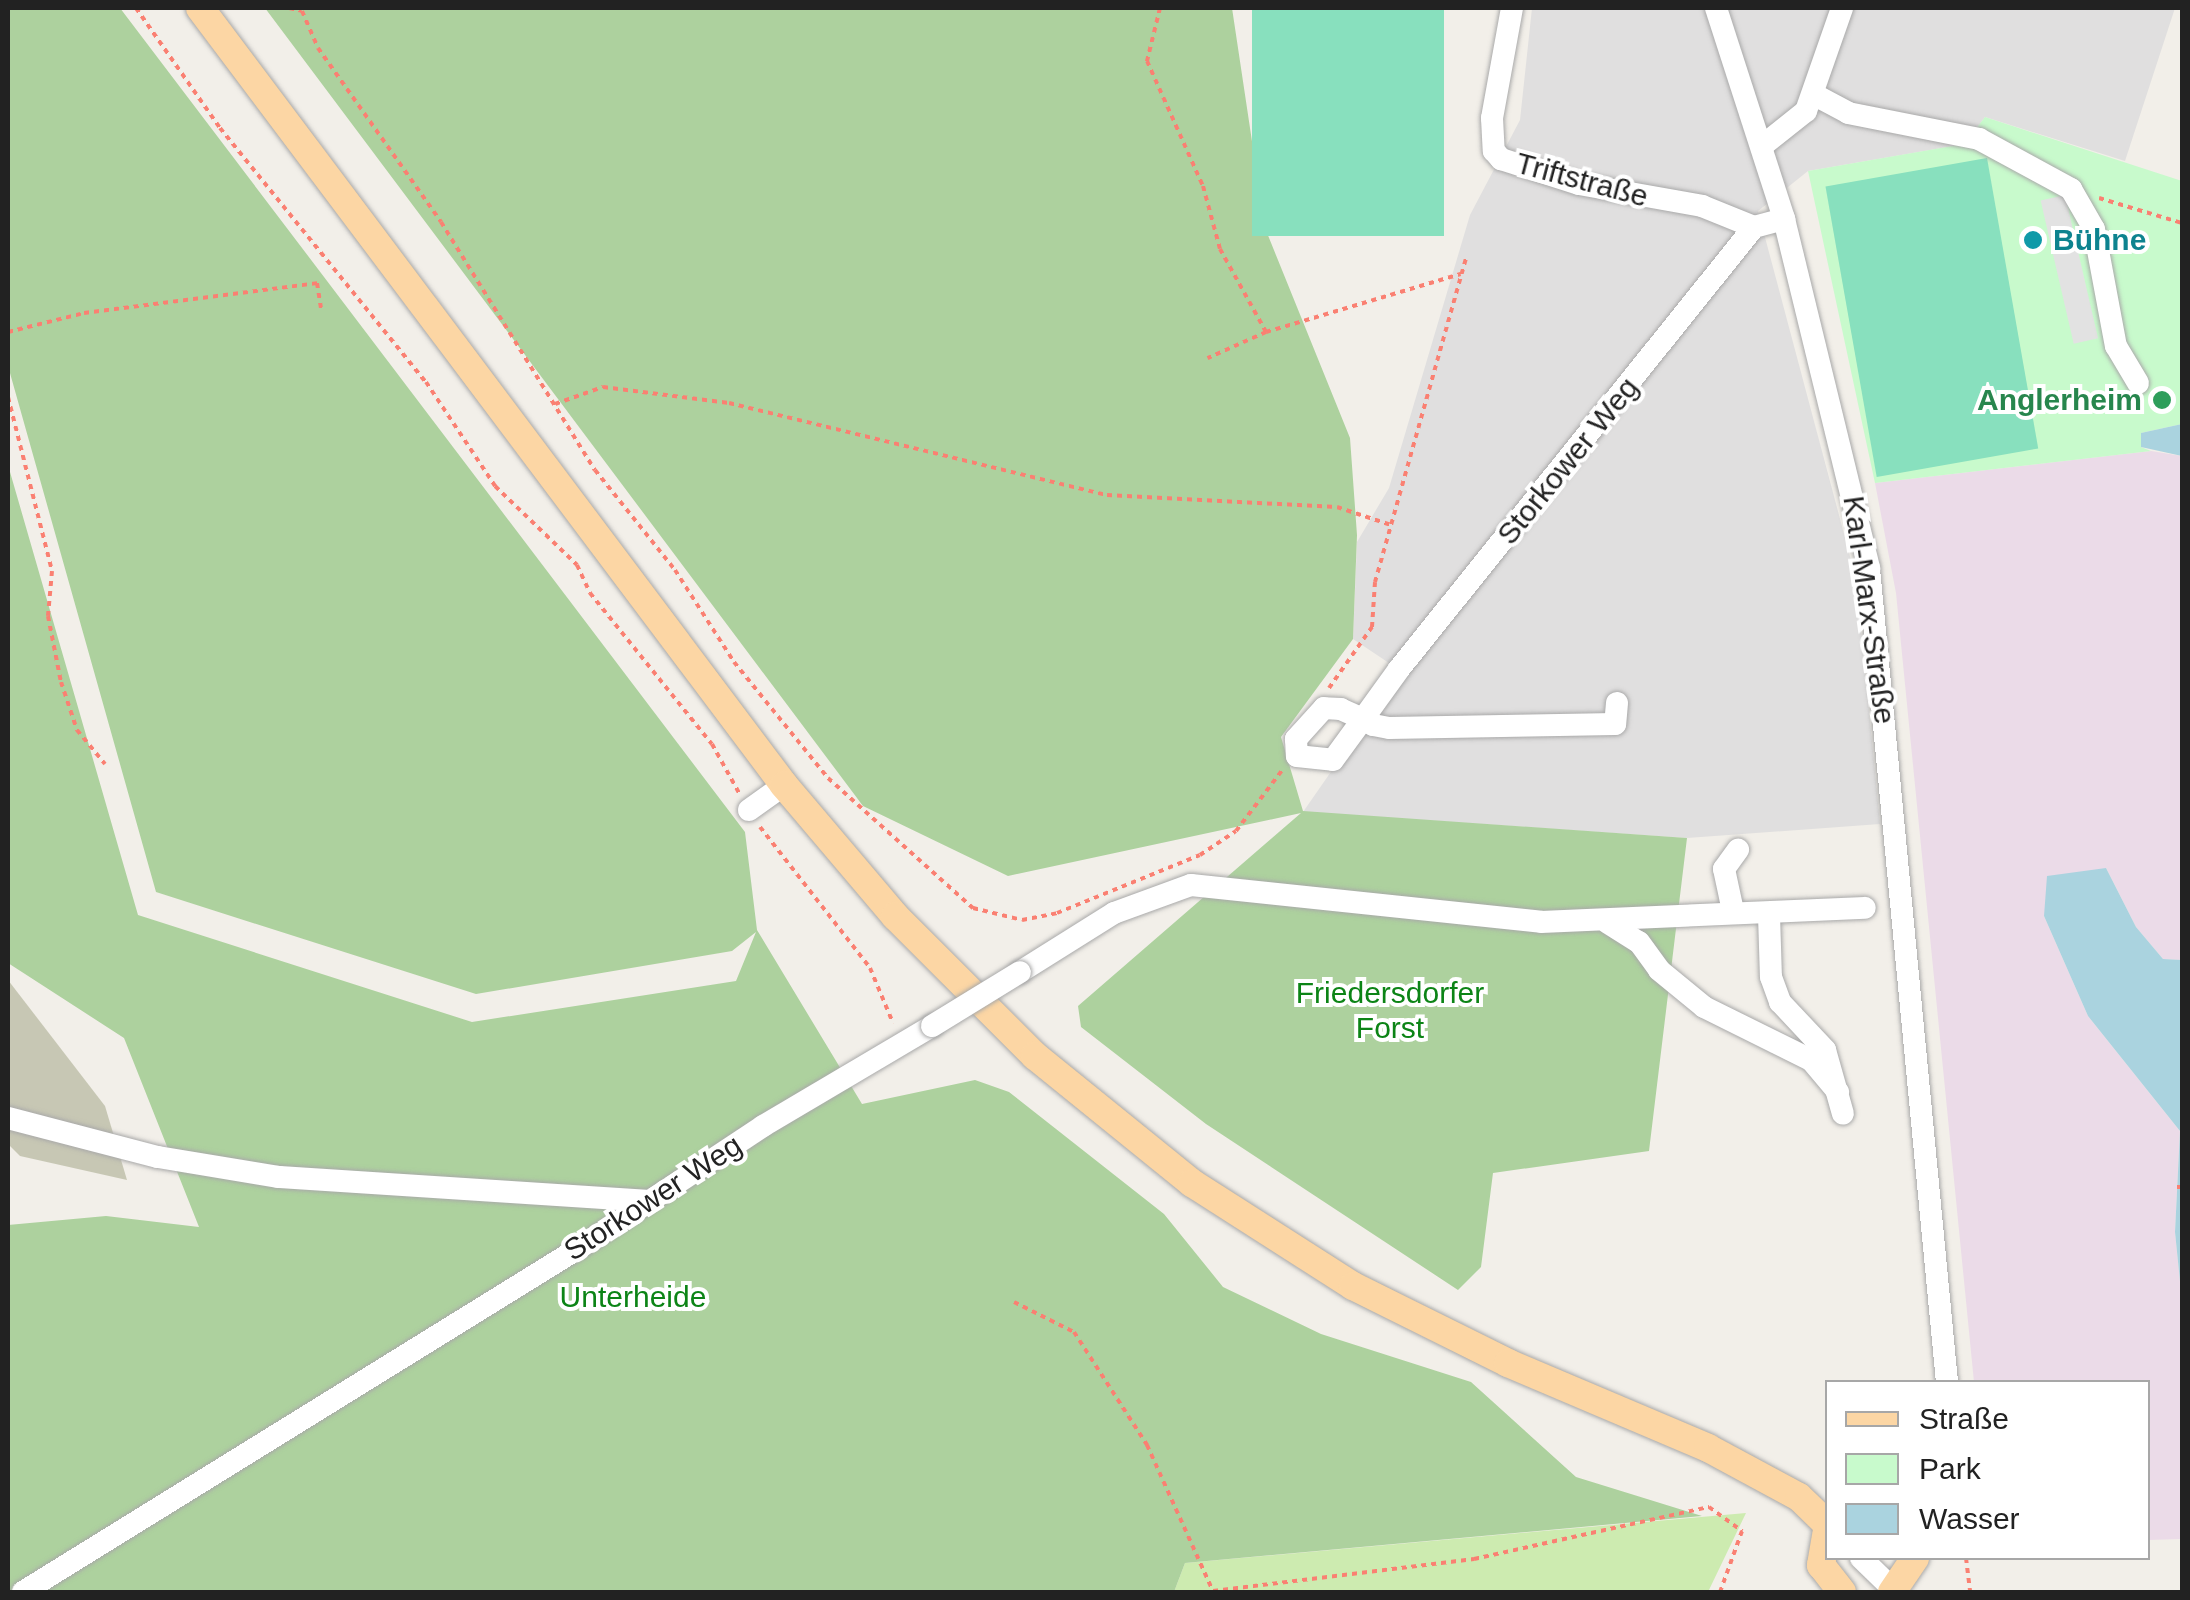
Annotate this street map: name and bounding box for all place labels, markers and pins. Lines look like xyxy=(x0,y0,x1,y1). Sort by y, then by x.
place label: Bühne xyxy=(2053,222,2146,258)
marker: Bühne xyxy=(2022,229,2044,251)
place label: Anglerheim xyxy=(1977,382,2142,418)
marker: Anglerheim xyxy=(2151,389,2173,411)

